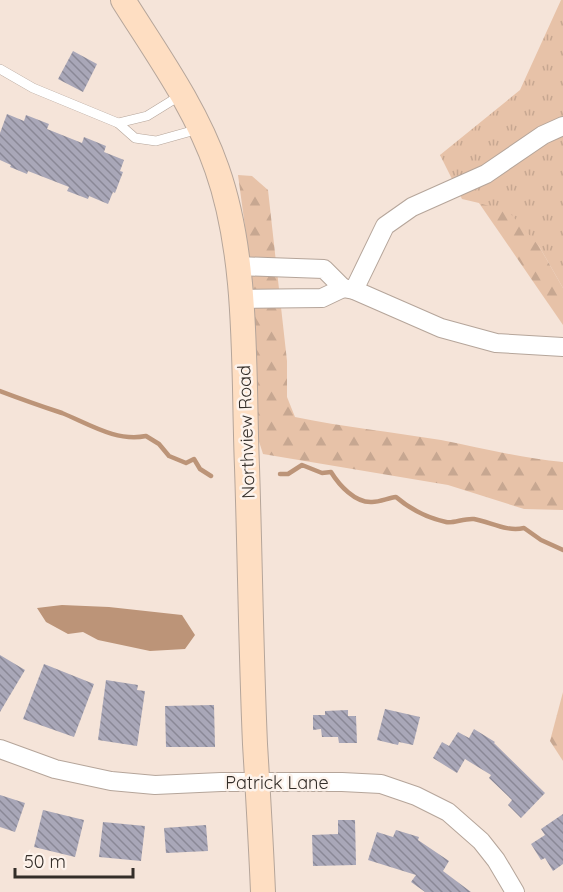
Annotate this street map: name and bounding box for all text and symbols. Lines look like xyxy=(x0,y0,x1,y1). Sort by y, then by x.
street label: Northview Road xyxy=(232,365,260,499)
street label: Patrick Lane xyxy=(225,771,329,794)
scale bar xyxy=(15,841,134,879)
text: 50 m xyxy=(24,850,66,873)

